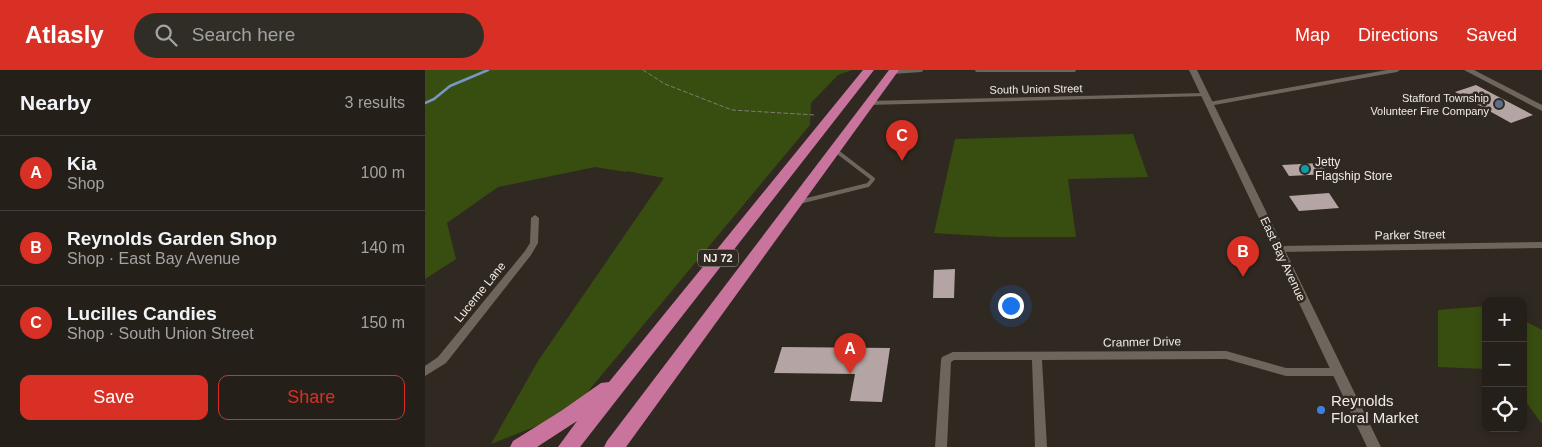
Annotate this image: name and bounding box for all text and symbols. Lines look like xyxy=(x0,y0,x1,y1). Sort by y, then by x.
search box xyxy=(134,13,484,58)
text: Atlasly xyxy=(25,21,104,48)
icon: search xyxy=(152,21,180,49)
text: Search here xyxy=(192,24,295,45)
text: Map xyxy=(1295,25,1330,45)
text: Directions xyxy=(1358,25,1438,45)
text: Saved xyxy=(1466,25,1517,45)
street label: South Union Street xyxy=(989,82,1083,96)
text: Nearby xyxy=(20,91,91,114)
place label: Stafford Township Volunteer Fire Company xyxy=(1370,92,1489,117)
text: 3 results xyxy=(345,94,405,111)
marker: Stafford Township Volunteer Fire Company xyxy=(1493,98,1505,110)
pin: C xyxy=(886,120,918,161)
text: Kia xyxy=(67,153,97,174)
place label: Jetty Flagship Store xyxy=(1315,155,1393,183)
marker: Jetty Flagship Store xyxy=(1299,163,1311,175)
text: A xyxy=(30,164,42,181)
text: 100 m xyxy=(361,164,405,181)
text: Shop xyxy=(67,175,104,192)
street label: East Bay Avenue xyxy=(1257,215,1309,304)
street label: Parker Street xyxy=(1375,227,1446,243)
text: Reynolds Garden Shop xyxy=(67,228,277,249)
pin: B xyxy=(1227,236,1259,277)
text: B xyxy=(30,239,42,256)
text: 140 m xyxy=(361,239,405,256)
text: Shop · East Bay Avenue xyxy=(67,250,240,267)
road number: NJ 72 xyxy=(698,250,738,267)
street label: Lucerne Lane xyxy=(451,259,509,325)
your location xyxy=(998,293,1024,319)
map controls xyxy=(1482,297,1527,432)
button: + xyxy=(1482,297,1527,342)
text: Lucilles Candies xyxy=(67,303,217,324)
text: C xyxy=(30,314,42,331)
text: 150 m xyxy=(361,314,405,331)
text: Shop · South Union Street xyxy=(67,325,254,342)
pin: A xyxy=(834,333,866,374)
street label: Cranmer Drive xyxy=(1103,334,1181,350)
button: − xyxy=(1482,342,1527,387)
button: Save xyxy=(20,375,208,420)
button: Share xyxy=(218,375,405,420)
button: locate xyxy=(1482,387,1527,432)
place label: Reynolds Floral Market xyxy=(1331,392,1419,426)
marker: Reynolds Floral Market xyxy=(1315,404,1327,416)

